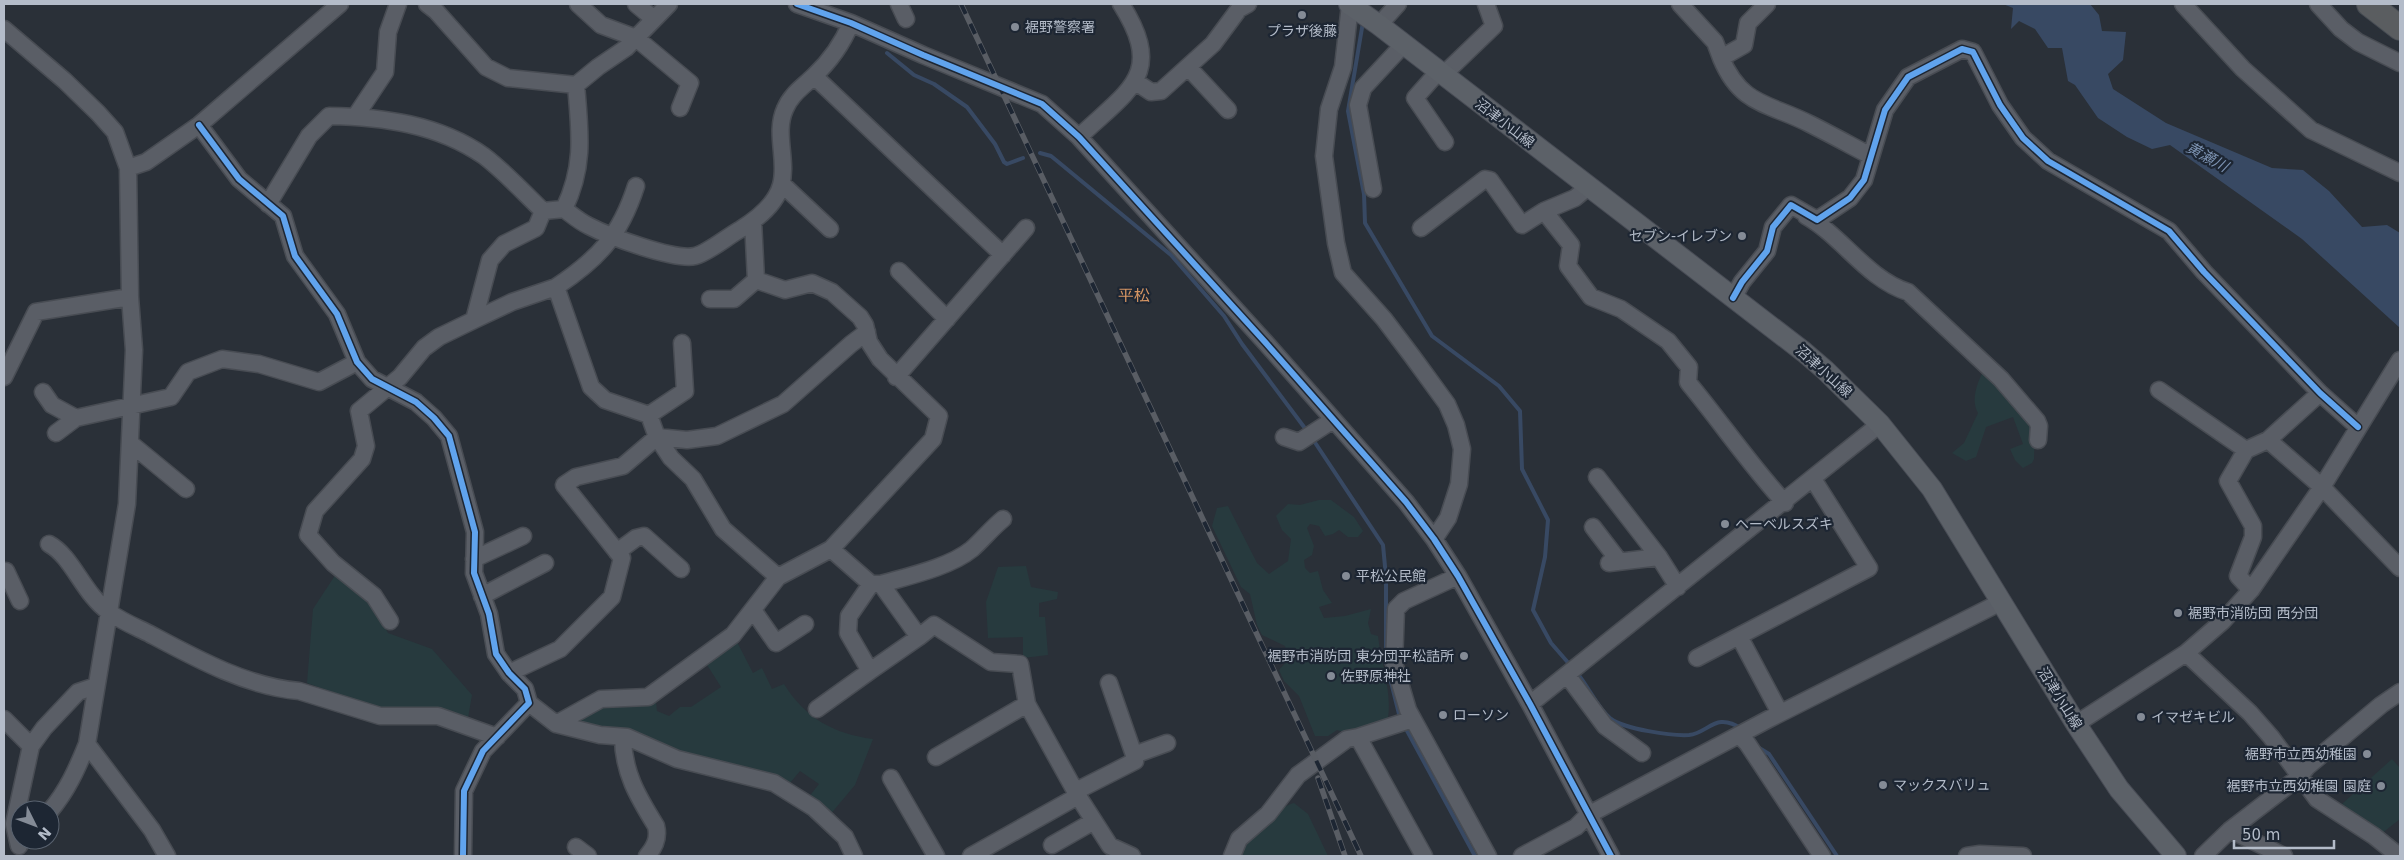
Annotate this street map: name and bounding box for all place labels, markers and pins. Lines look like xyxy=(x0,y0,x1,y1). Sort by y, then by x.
marker: プラザ後藤 xyxy=(1296,9,1308,21)
place label: 裾野警察署 xyxy=(1025,19,1095,35)
marker: 裾野警察署 xyxy=(1009,21,1021,33)
place label: プラザ後藤 xyxy=(1267,23,1337,39)
place label: セブン-イレブン xyxy=(1629,228,1732,244)
marker: セブン-イレブン xyxy=(1736,230,1748,242)
place label: ヘーベルスズキ xyxy=(1735,516,1833,532)
marker: ヘーベルスズキ xyxy=(1719,518,1731,530)
place label: 平松公民館 xyxy=(1356,568,1426,584)
marker: 平松公民館 xyxy=(1340,570,1352,582)
place label: 裾野市消防団 西分団 xyxy=(2188,605,2318,621)
marker: 裾野市消防団 西分団 xyxy=(2172,607,2184,619)
place label: 裾野市消防団 東分団平松詰所 xyxy=(1268,648,1454,664)
marker: 裾野市消防団 東分団平松詰所 xyxy=(1458,650,1470,662)
place label: 佐野原神社 xyxy=(1341,668,1411,684)
marker: 佐野原神社 xyxy=(1325,670,1337,682)
place label: ローソン xyxy=(1453,707,1509,723)
marker: ローソン xyxy=(1437,709,1449,721)
place label: イマゼキビル xyxy=(2151,709,2235,725)
marker: イマゼキビル xyxy=(2135,711,2147,723)
place label: 裾野市立西幼稚園 xyxy=(2245,746,2357,762)
marker: 裾野市立西幼稚園 xyxy=(2361,748,2373,760)
place label: マックスバリュ xyxy=(1893,777,1991,793)
place label: 裾野市立西幼稚園 園庭 xyxy=(2227,778,2371,794)
marker: マックスバリュ xyxy=(1877,779,1889,791)
marker: 裾野市立西幼稚園 園庭 xyxy=(2375,780,2387,792)

